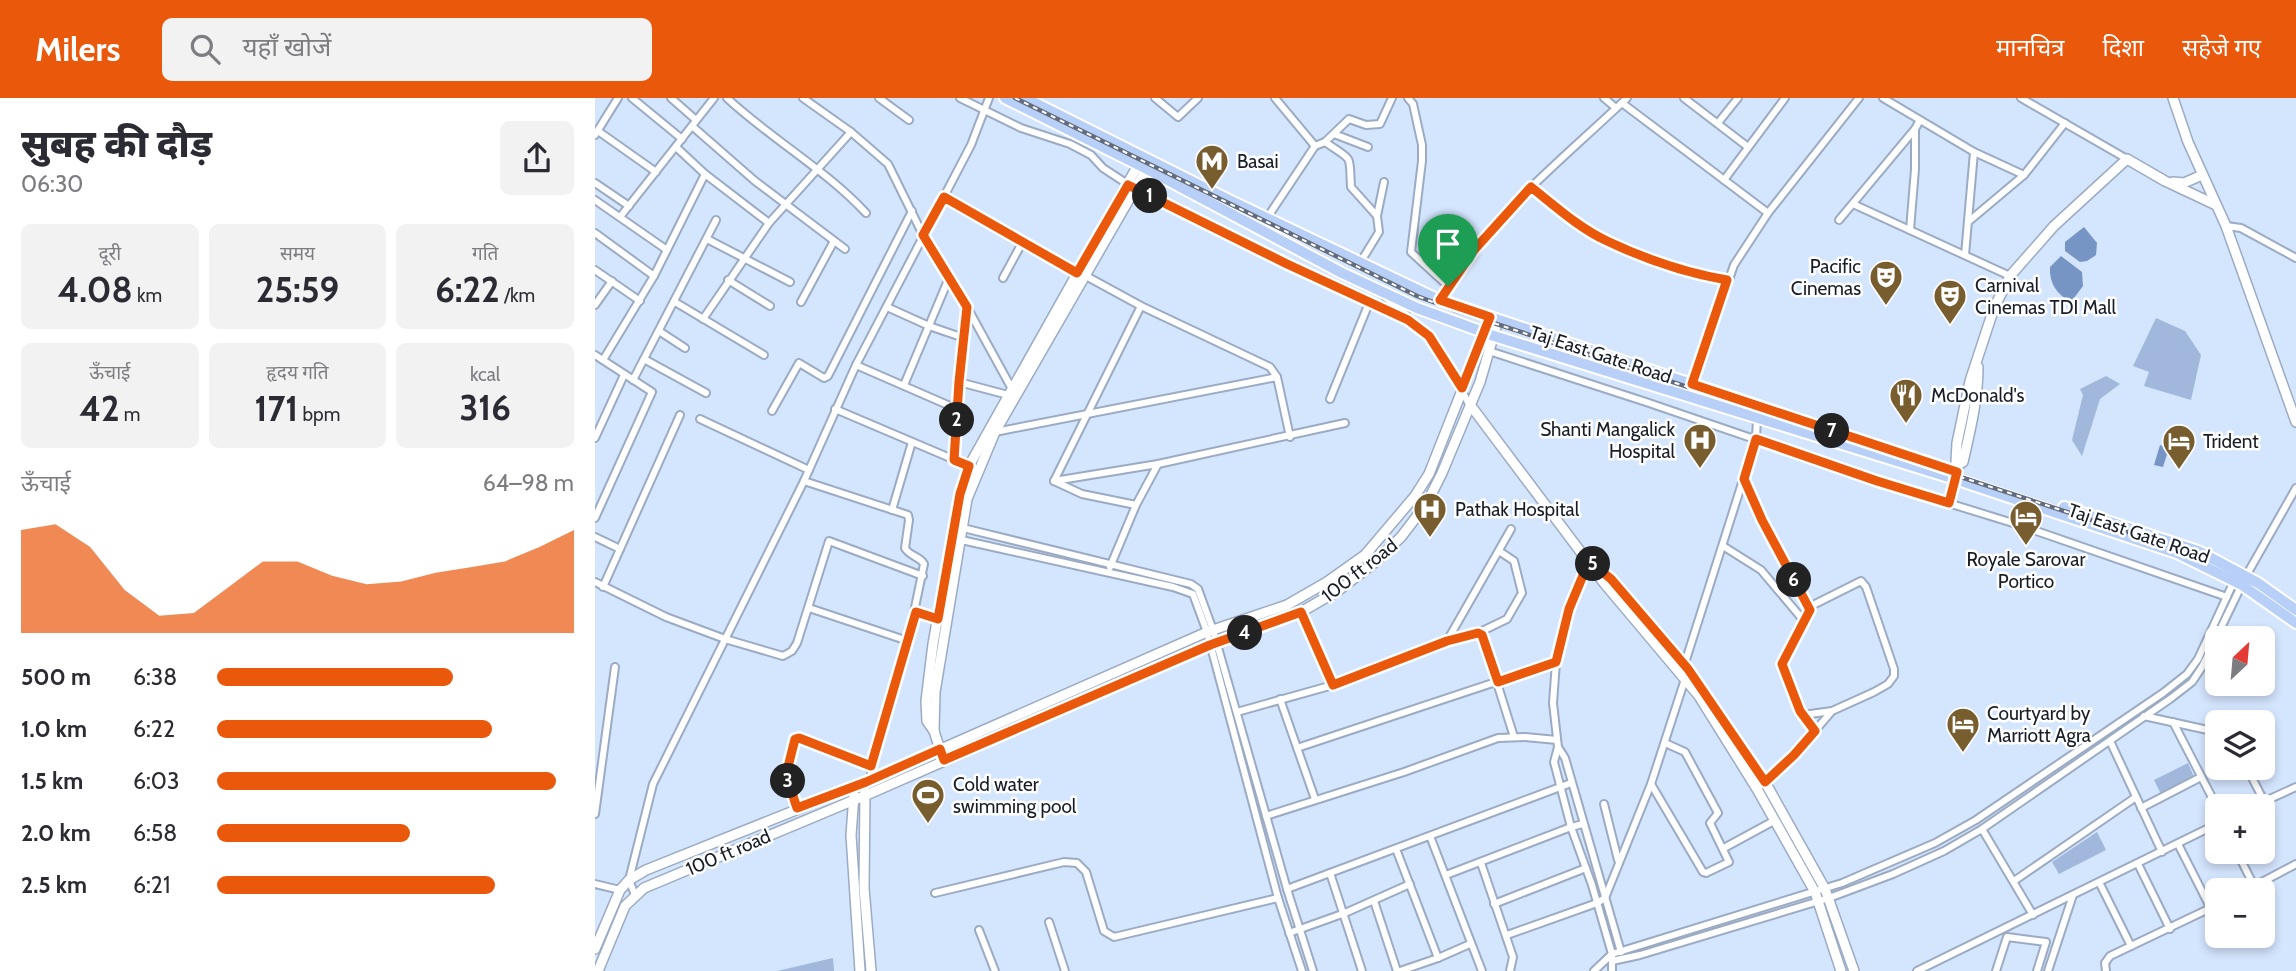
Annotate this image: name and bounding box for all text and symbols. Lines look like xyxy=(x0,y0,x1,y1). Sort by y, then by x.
search box xyxy=(162,18,652,81)
text: Milers xyxy=(35,29,120,69)
icon: search xyxy=(186,30,224,68)
text: यहाँ खोजें xyxy=(242,31,331,63)
text: मानचित्र xyxy=(1996,33,2065,62)
text: दिशा xyxy=(2103,33,2144,62)
text: सहेजे गए xyxy=(2182,33,2261,62)
text: सुबह की दौड़ xyxy=(21,120,212,167)
button: share xyxy=(500,121,574,195)
metro station icon: Basai xyxy=(1193,142,1231,191)
place label: Basai xyxy=(1237,150,1278,173)
text: 06:30 xyxy=(21,170,83,198)
pin: 1 xyxy=(1133,178,1167,214)
text: 1 xyxy=(1146,184,1153,207)
pin xyxy=(1418,214,1478,286)
icon: arrive xyxy=(1429,225,1467,263)
text: दूरी xyxy=(98,242,121,265)
text: समय xyxy=(280,242,315,265)
text: गति xyxy=(472,242,498,265)
place label: Pacific Cinemas xyxy=(1791,255,1861,300)
theatre icon: Pacific Cinemas xyxy=(1867,258,1905,307)
text: 4.08 xyxy=(58,268,133,311)
text: 25:59 xyxy=(256,268,339,311)
text: 6:22 xyxy=(435,268,500,311)
place label: Carnival Cinemas TDI Mall xyxy=(1975,274,2117,319)
theatre icon: Carnival Cinemas TDI Mall xyxy=(1931,277,1969,326)
text: km xyxy=(133,284,162,307)
text: /km xyxy=(500,284,535,307)
street label: Taj East Gate Road xyxy=(1527,321,1675,388)
text: ऊँचाई xyxy=(89,361,130,384)
text: हृदय गति xyxy=(266,361,329,384)
text: kcal xyxy=(470,363,500,386)
restaurant icon: McDonald's xyxy=(1887,376,1925,425)
place label: McDonald's xyxy=(1931,384,2025,407)
text: 316 xyxy=(459,386,511,429)
text: 42 xyxy=(79,387,119,430)
text: 171 xyxy=(255,387,298,430)
pin: 2 xyxy=(939,402,975,438)
text: m xyxy=(119,403,140,426)
text: bpm xyxy=(298,403,340,426)
text: 2 xyxy=(951,408,962,431)
pin: 7 xyxy=(1815,414,1849,448)
place label: Shanti Mangalick Hospital xyxy=(1540,418,1676,463)
text: 7 xyxy=(1827,419,1836,442)
hospital icon: Shanti Mangalick Hospital xyxy=(1681,421,1719,470)
hotel icon: Trident xyxy=(2160,422,2198,471)
place label: Trident xyxy=(2203,430,2259,453)
text: ऊँचाई xyxy=(21,469,71,497)
text: 64–98 m xyxy=(483,469,574,497)
hospital icon: Pathak Hospital xyxy=(1411,490,1449,539)
place label: Pathak Hospital xyxy=(1455,498,1580,521)
hotel icon: Royale Sarovar Portico xyxy=(2007,498,2045,547)
street label: Taj East Gate Road xyxy=(2065,499,2212,568)
street label: 100 ft road xyxy=(1317,534,1402,607)
pin: 5 xyxy=(1576,546,1611,582)
place label: Royale Sarovar Portico xyxy=(1967,548,2085,593)
text: 5 xyxy=(1587,552,1598,575)
pin: 6 xyxy=(1777,562,1811,598)
text: 6 xyxy=(1788,568,1799,591)
pin: 4 xyxy=(1227,616,1263,650)
text: 4 xyxy=(1239,621,1250,644)
north arrow xyxy=(2205,626,2275,696)
map controls xyxy=(2205,626,2275,948)
text: 500 m xyxy=(21,663,91,691)
text: 6:38 xyxy=(133,663,177,691)
place label: Courtyard by Marriott Agra xyxy=(1987,702,2091,747)
hotel icon: Courtyard by Marriott Agra xyxy=(1944,705,1982,754)
button: layers xyxy=(2205,710,2275,780)
text: 1.0 km xyxy=(21,715,87,743)
text: 6:22 xyxy=(133,715,175,743)
pin: 3 xyxy=(771,764,805,798)
text: 1.5 km xyxy=(21,767,83,795)
text: 6:03 xyxy=(133,767,179,795)
text: 3 xyxy=(782,769,793,792)
place label: Cold water swimming pool xyxy=(953,773,1077,818)
sports icon: Cold water swimming pool xyxy=(909,776,947,825)
button: + xyxy=(2205,794,2275,864)
text: 2.0 km xyxy=(21,819,91,847)
text: 6:58 xyxy=(133,819,177,847)
street label: 100 ft road xyxy=(682,824,774,881)
text: 2.5 km xyxy=(21,871,87,899)
text: 6:21 xyxy=(133,871,170,899)
button: − xyxy=(2205,878,2275,948)

